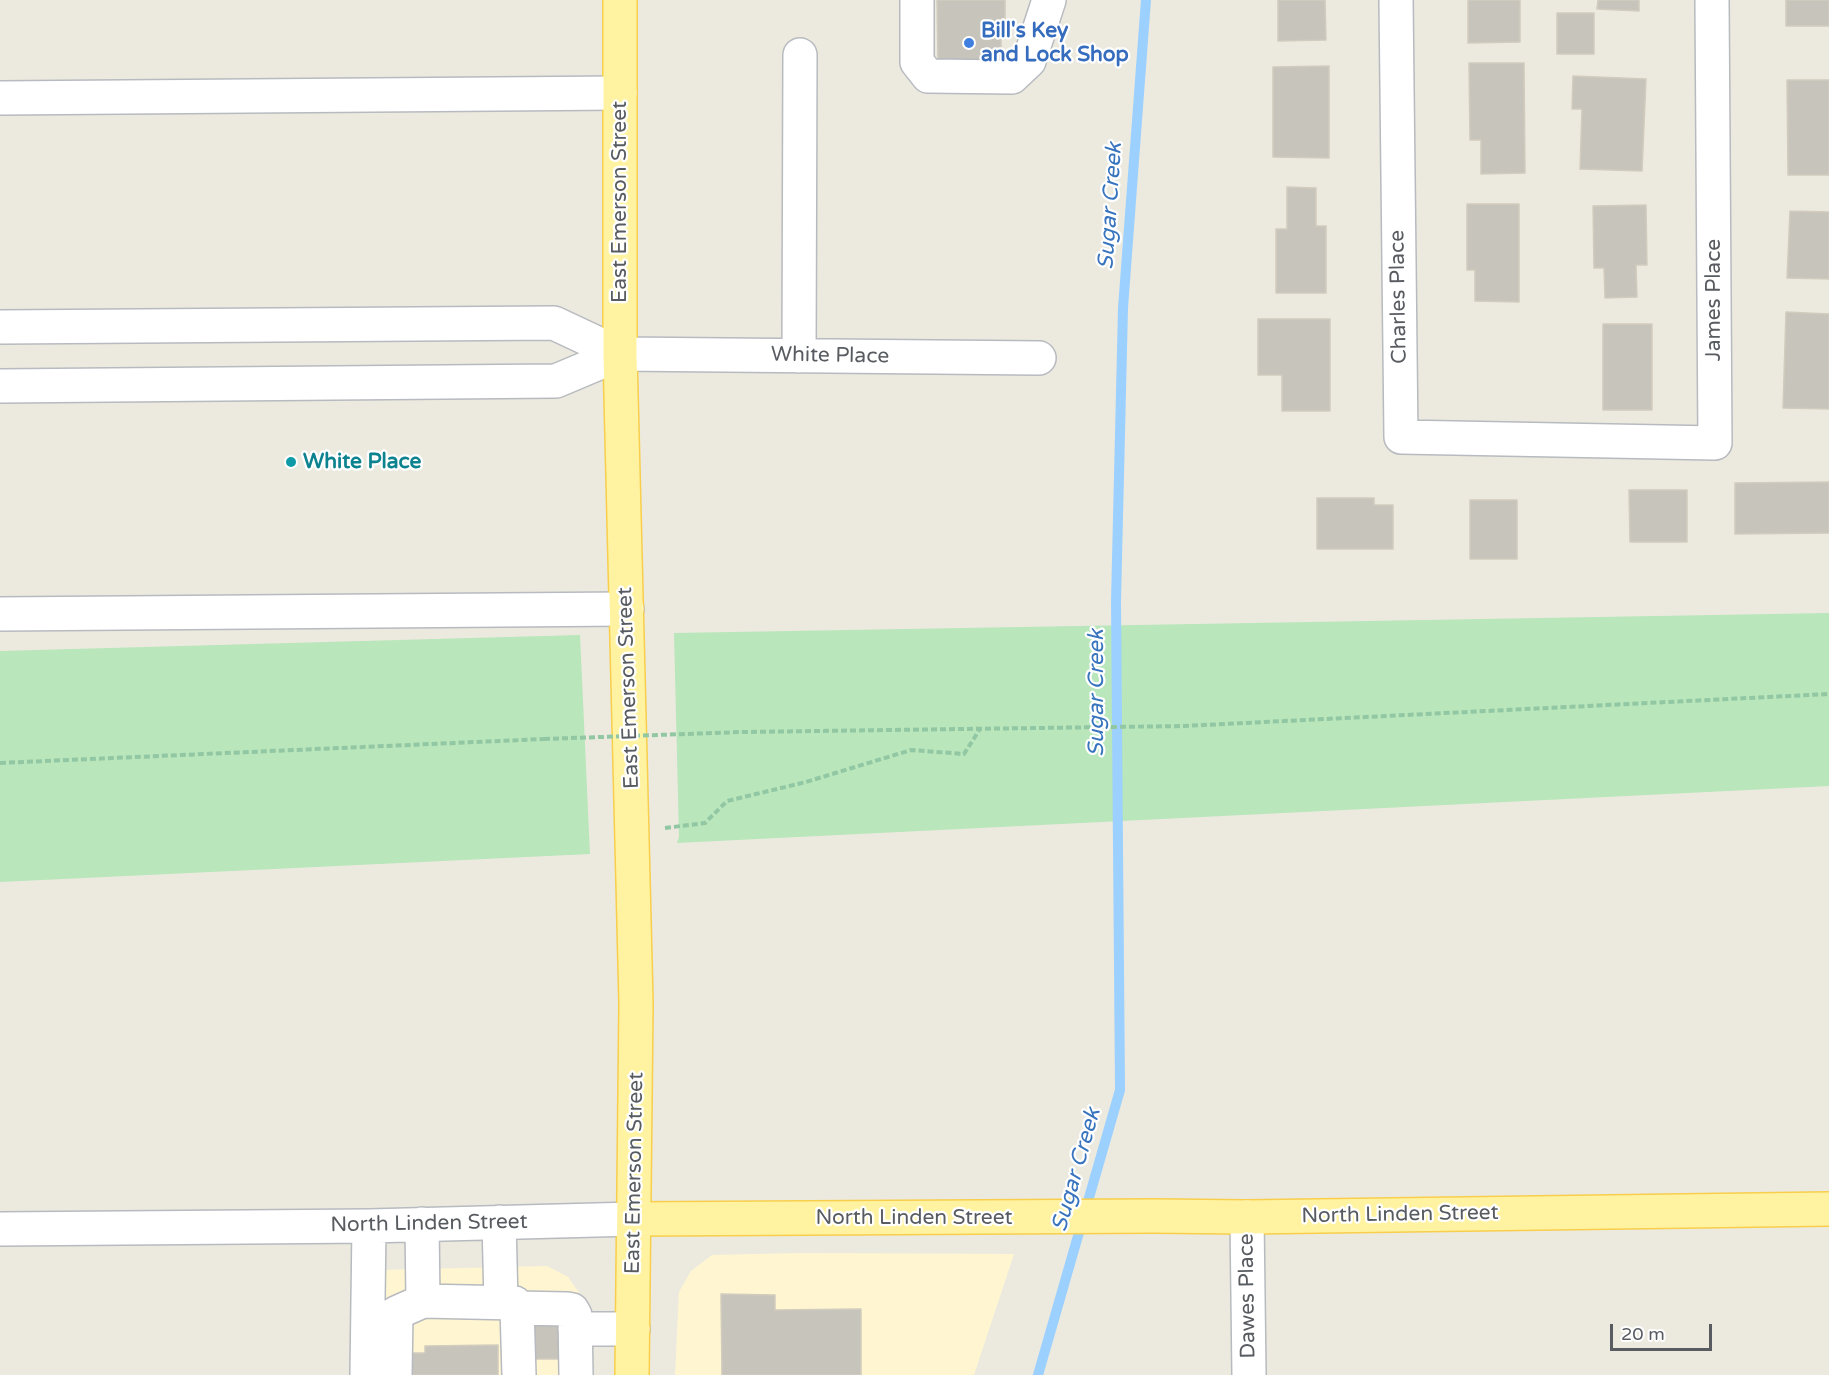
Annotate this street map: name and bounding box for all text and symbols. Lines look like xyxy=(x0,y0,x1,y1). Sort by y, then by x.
place label: Bill's Key and Lock Shop xyxy=(981,18,1129,68)
marker: Bill's Key and Lock Shop xyxy=(962,36,976,50)
street label: East Emerson Street xyxy=(607,101,633,303)
water label: Sugar Creek xyxy=(1093,142,1129,270)
street label: Charles Place xyxy=(1385,230,1413,364)
street label: James Place xyxy=(1701,239,1727,361)
street label: White Place xyxy=(771,342,889,370)
place label: White Place xyxy=(303,449,421,475)
marker: White Place xyxy=(284,455,298,469)
street label: East Emerson Street xyxy=(613,587,645,789)
water label: Sugar Creek xyxy=(1084,629,1110,757)
street label: East Emerson Street xyxy=(621,1072,649,1274)
water label: Sugar Creek xyxy=(1047,1105,1107,1235)
street label: North Linden Street xyxy=(1301,1201,1499,1229)
street label: North Linden Street xyxy=(815,1205,1013,1231)
street label: North Linden Street xyxy=(330,1210,528,1238)
street label: Dawes Place xyxy=(1234,1233,1262,1359)
scale bar xyxy=(1613,1312,1715,1350)
text: 20 m xyxy=(1621,1323,1665,1345)

